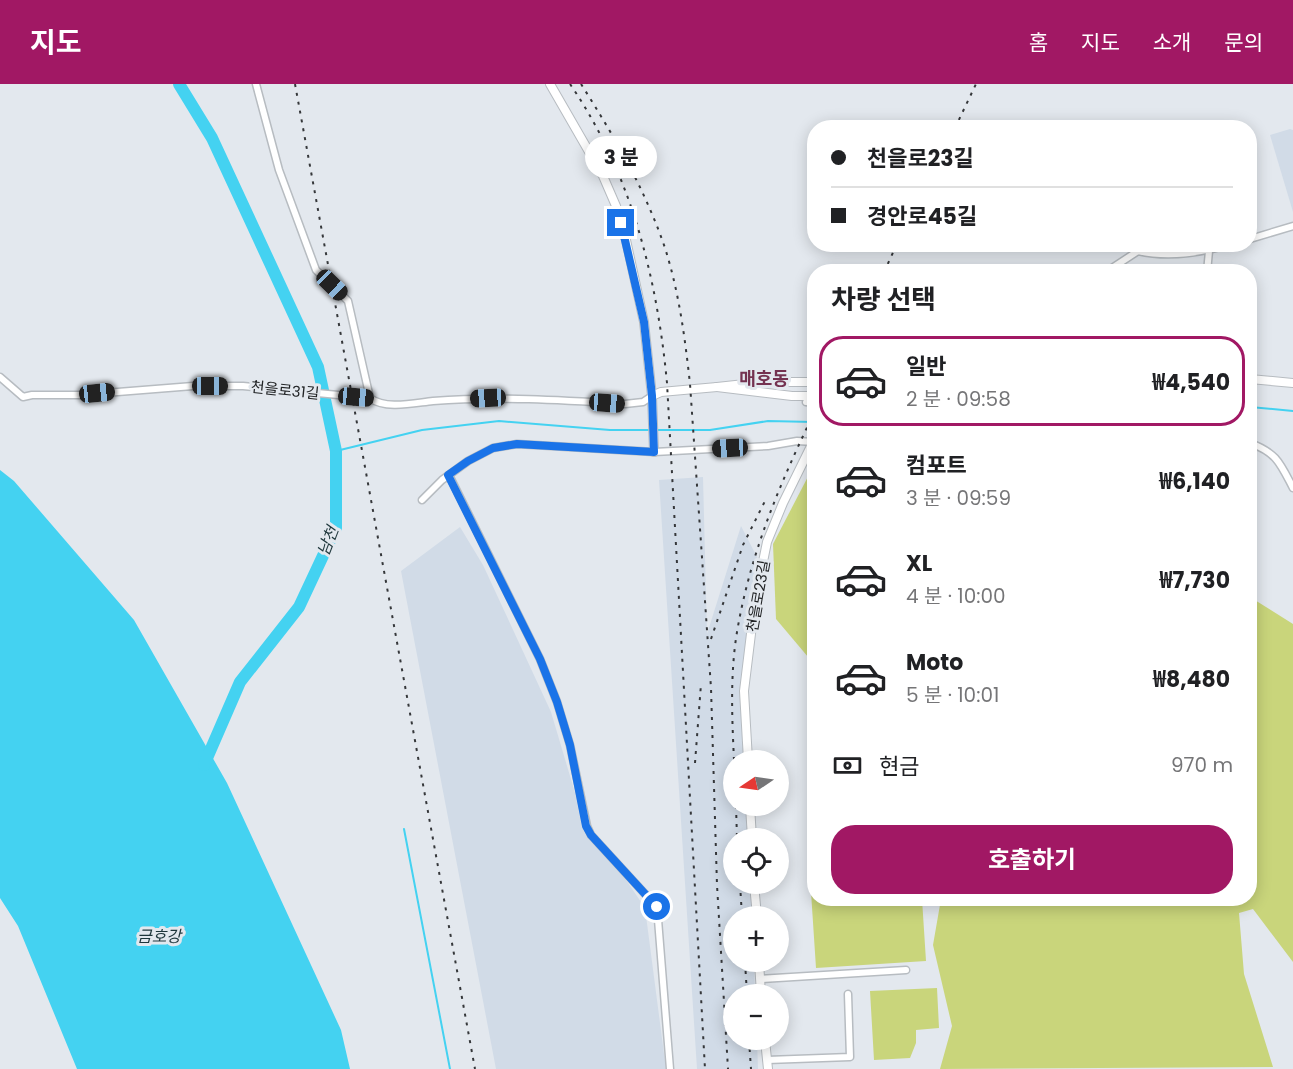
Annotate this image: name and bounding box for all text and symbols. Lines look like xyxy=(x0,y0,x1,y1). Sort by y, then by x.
text: 지도 xyxy=(30,23,82,62)
text: 홈 xyxy=(1029,28,1048,57)
text: 지도 xyxy=(1081,28,1120,57)
text: 소개 xyxy=(1153,28,1191,57)
text: 문의 xyxy=(1224,28,1263,57)
callout: 3 분 xyxy=(585,136,657,178)
text: 3 분 xyxy=(604,143,638,171)
text: 천을로23길 xyxy=(867,143,974,174)
text: 경안로45길 xyxy=(867,201,977,232)
route end xyxy=(607,209,634,236)
car xyxy=(313,266,351,304)
text: 차량 선택 xyxy=(831,281,936,318)
text: 일반 xyxy=(906,351,946,382)
icon: car xyxy=(834,354,888,408)
district label: 매호동 xyxy=(739,366,789,391)
text: ₩4,540 xyxy=(1152,367,1230,398)
street label: 천을로31길 xyxy=(250,376,320,404)
car xyxy=(192,377,228,395)
car xyxy=(78,382,116,404)
text: 2 분 · 09:58 xyxy=(906,385,1011,413)
car xyxy=(337,386,375,408)
car xyxy=(470,388,506,408)
car xyxy=(588,393,626,413)
car xyxy=(712,438,748,458)
text: 컴포트 xyxy=(906,450,967,481)
icon: car xyxy=(834,453,888,507)
text: ₩6,140 xyxy=(1159,466,1230,497)
text: 3 분 · 09:59 xyxy=(906,484,1011,512)
water label: 남천 xyxy=(312,521,345,559)
text: XL xyxy=(906,548,932,579)
icon: car xyxy=(834,552,888,606)
street label: 천을로23길 xyxy=(741,558,775,634)
text: ₩7,730 xyxy=(1160,565,1230,596)
text: 4 분 · 10:00 xyxy=(906,582,1006,610)
text: Moto xyxy=(906,647,963,678)
icon: car xyxy=(834,651,888,705)
text: ₩8,480 xyxy=(1153,664,1230,695)
text: 5 분 · 10:01 xyxy=(906,681,999,709)
icon: cash xyxy=(831,749,864,782)
north arrow xyxy=(723,750,789,816)
map controls xyxy=(723,750,789,1050)
text: 현금 xyxy=(879,751,919,782)
text: 970 m xyxy=(1171,751,1233,779)
button: 호출하기 xyxy=(831,825,1233,894)
button: locate xyxy=(723,828,789,894)
route start xyxy=(643,893,670,920)
button: + xyxy=(723,906,789,972)
water label: 금호강 xyxy=(137,925,183,948)
button: − xyxy=(723,984,789,1050)

